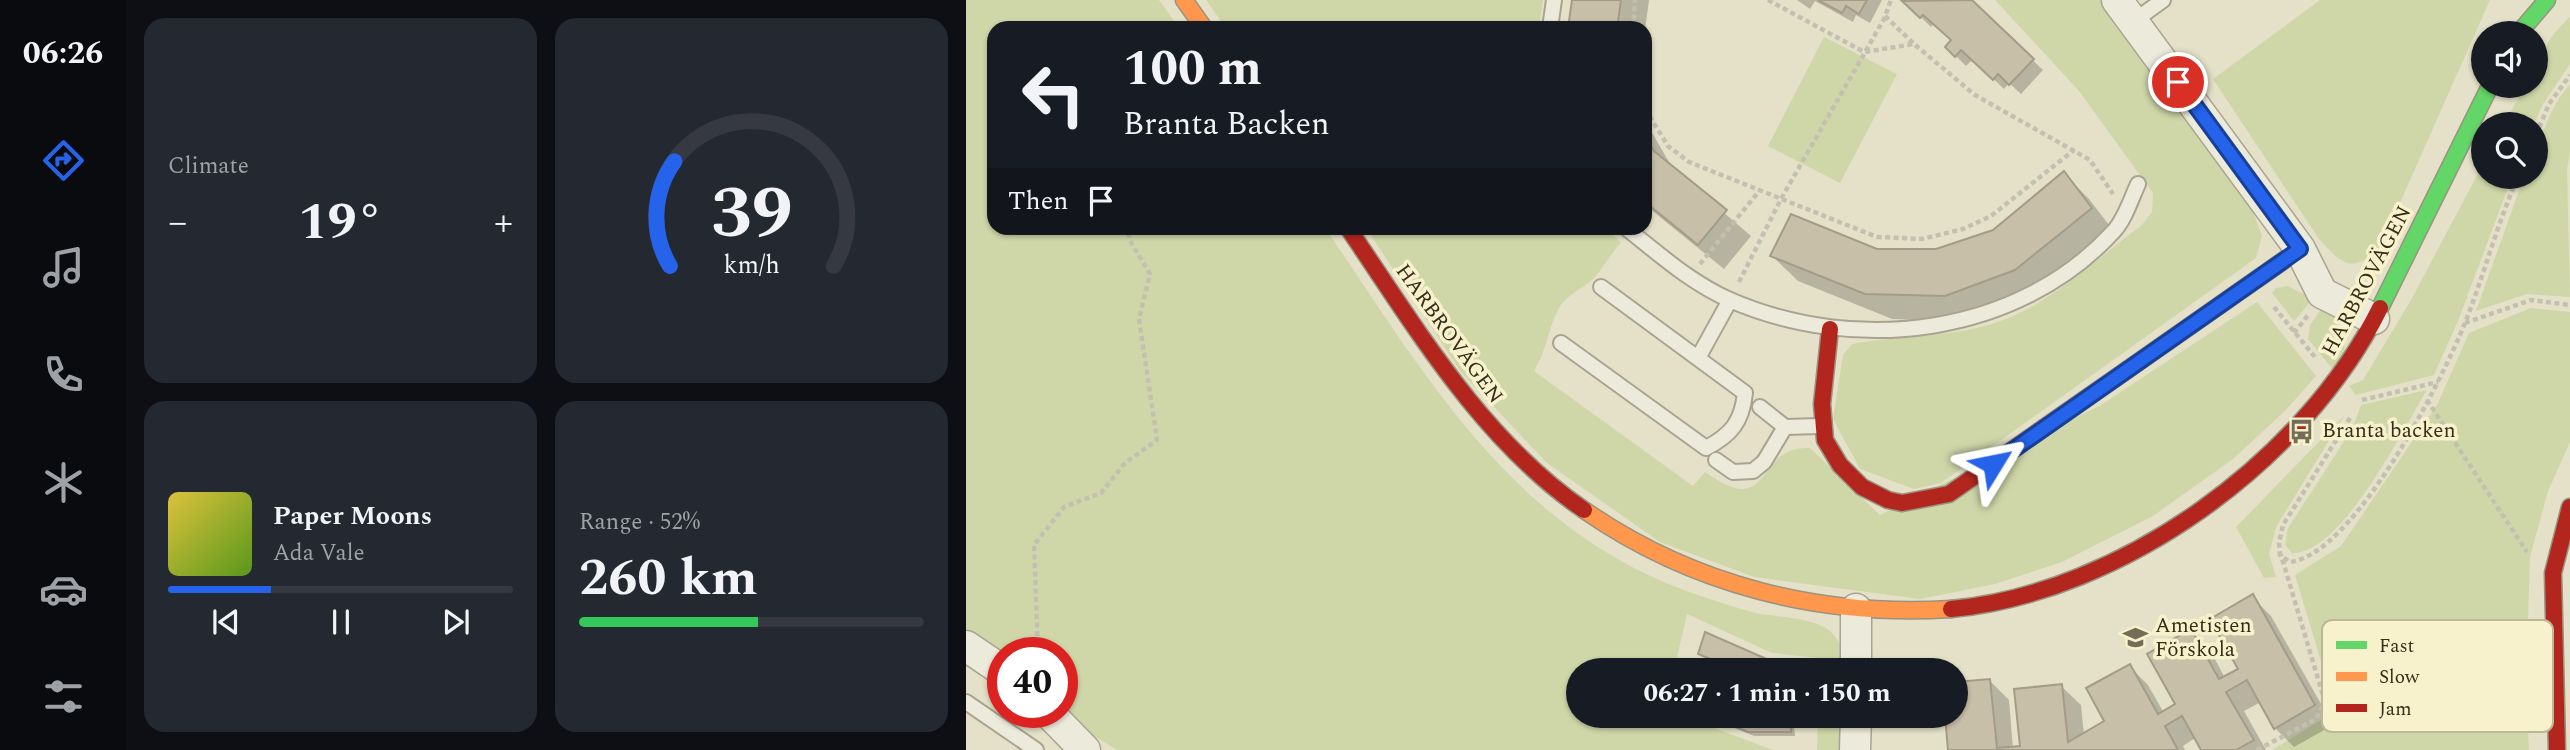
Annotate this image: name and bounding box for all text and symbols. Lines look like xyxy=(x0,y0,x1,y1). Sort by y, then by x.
map controls xyxy=(2471,21,2548,189)
button: sound xyxy=(2471,21,2548,98)
text: 06:26 xyxy=(23,29,103,78)
text: 100 m xyxy=(1123,32,1262,107)
icon: left xyxy=(1008,49,1099,140)
pin xyxy=(2148,52,2208,112)
icon: arrive xyxy=(2159,63,2197,101)
text: Branta Backen xyxy=(1123,100,1330,149)
button: search xyxy=(2471,112,2548,189)
icon: directions xyxy=(39,136,88,185)
text: Climate xyxy=(168,149,249,184)
text: 39 xyxy=(711,160,792,271)
text: Then xyxy=(1008,181,1068,221)
icon: arrive xyxy=(1082,182,1120,220)
text: 19° xyxy=(298,183,383,262)
text: − xyxy=(168,194,187,252)
text: + xyxy=(494,194,513,252)
street label: HARBROVÄGEN xyxy=(2314,200,2420,362)
icon: music xyxy=(39,243,88,292)
text: km/h xyxy=(723,247,780,285)
street label: HARBROVÄGEN xyxy=(1387,257,1511,411)
icon: phone xyxy=(39,350,88,399)
place label: Branta backen xyxy=(2322,415,2456,447)
bus stop icon: Branta backen xyxy=(2288,417,2316,445)
position arrow xyxy=(1956,427,2030,501)
icon: climate xyxy=(39,458,88,507)
text: Paper Moons xyxy=(273,496,432,536)
text: Range · 52% xyxy=(579,505,700,540)
text: Ada Vale xyxy=(273,536,365,571)
text: 260 km xyxy=(579,539,758,618)
icon: car xyxy=(39,565,88,614)
icon: previous xyxy=(207,603,245,641)
icon: pause xyxy=(322,603,360,641)
icon: next xyxy=(437,603,475,641)
place label: Ametisten Förskola xyxy=(2155,610,2252,666)
legend xyxy=(2322,620,2553,732)
school or university icon: Ametisten Förskola xyxy=(2121,624,2149,652)
text: Fast xyxy=(2379,632,2415,661)
speed limit sign: 40 xyxy=(987,637,1078,728)
text: Slow xyxy=(2379,663,2420,692)
icon: filters xyxy=(39,672,88,721)
text: 06:27 · 1 min · 150 m xyxy=(1643,673,1891,713)
text: Jam xyxy=(2379,695,2411,724)

